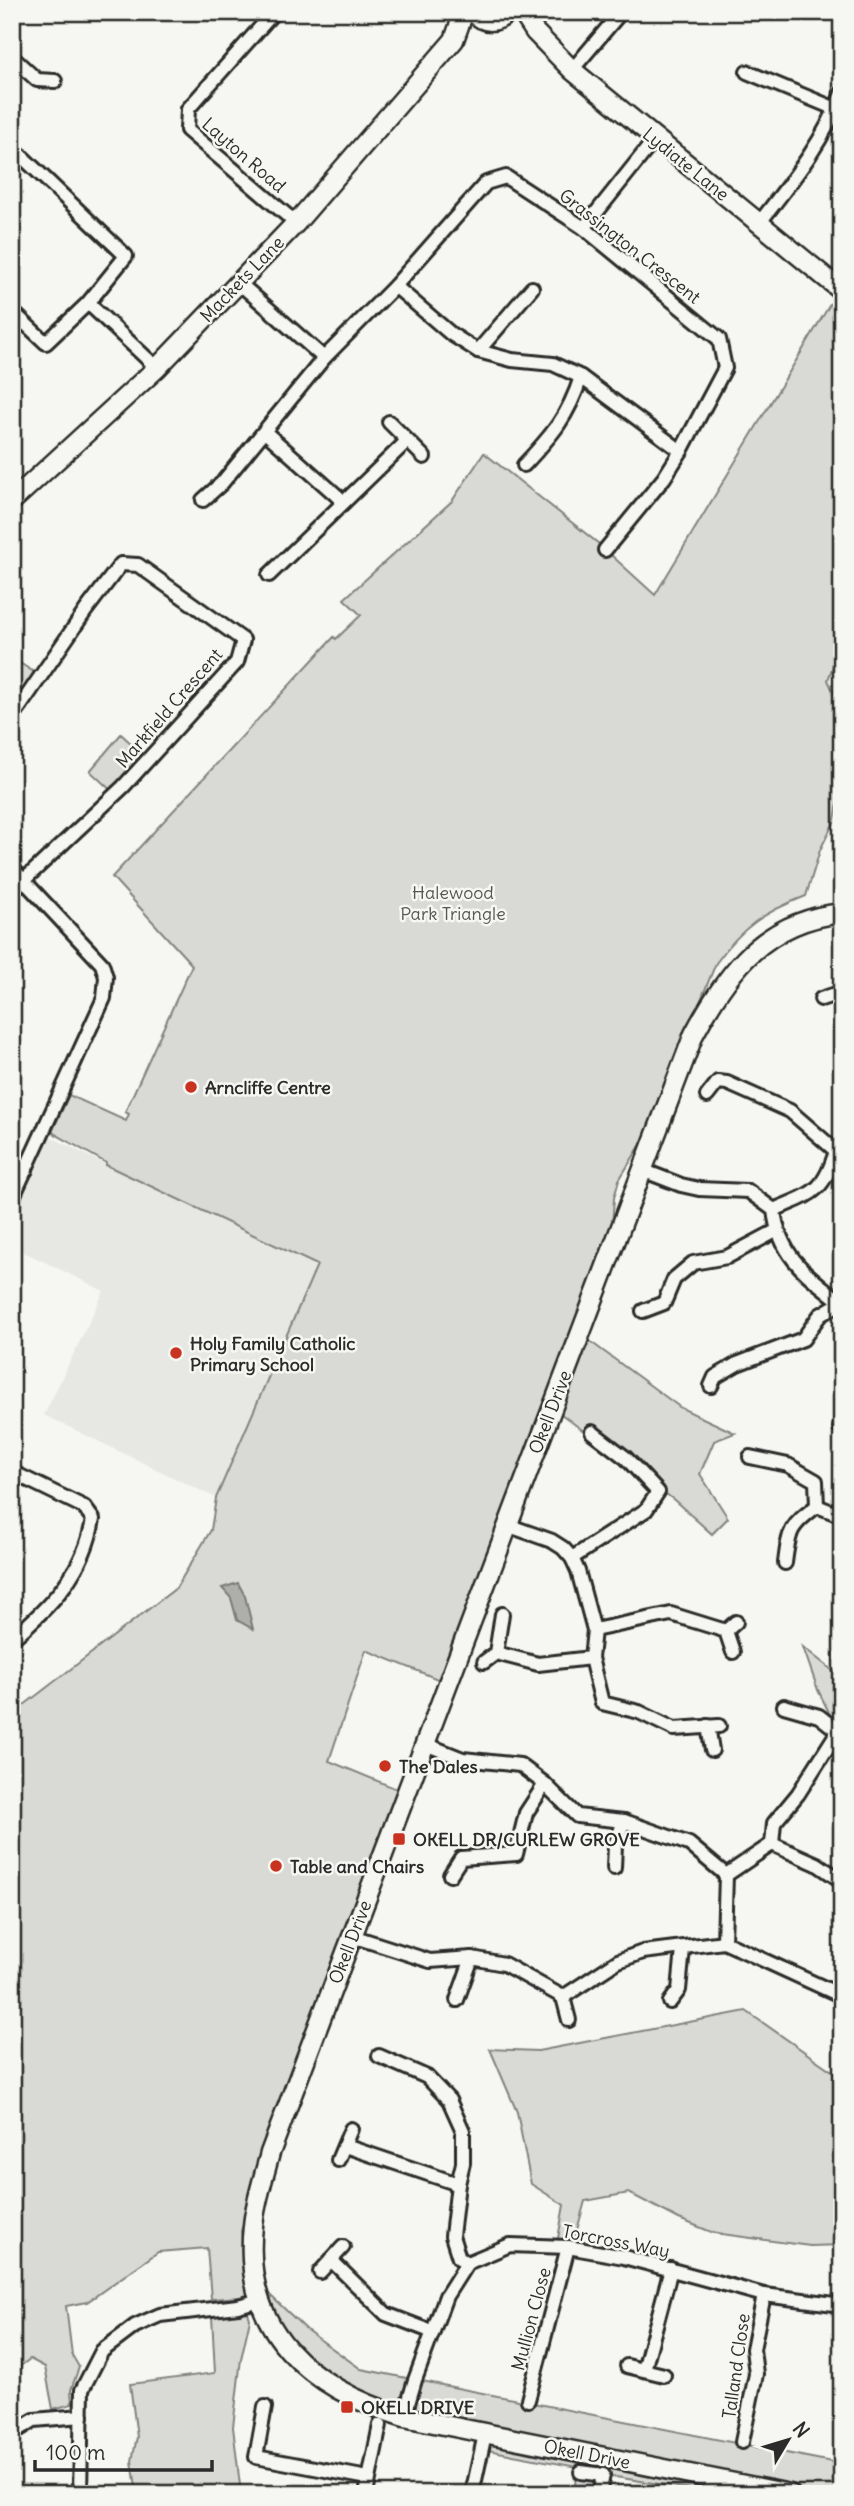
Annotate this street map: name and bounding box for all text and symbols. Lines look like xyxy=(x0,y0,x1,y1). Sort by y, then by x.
street label: Layton Road xyxy=(198,112,291,198)
street label: Lydiate Lane xyxy=(638,122,734,206)
street label: Grassington Crescent xyxy=(555,184,705,308)
street label: Mackets Lane xyxy=(195,231,289,327)
street label: Markfield Crescent xyxy=(111,643,227,773)
park label: Halewood Park Triangle xyxy=(400,881,506,925)
place label: Arncliffe Centre xyxy=(205,1076,331,1099)
marker: Arncliffe Centre xyxy=(183,1079,199,1095)
place label: Holy Family Catholic Primary School xyxy=(190,1332,355,1376)
marker: Holy Family Catholic Primary School xyxy=(168,1345,184,1361)
street label: Okell Drive xyxy=(524,1367,576,1457)
place label: The Dales xyxy=(399,1755,478,1778)
marker: The Dales xyxy=(377,1758,393,1774)
place label: OKELL DR/CURLEW GROVE xyxy=(413,1828,640,1851)
marker: OKELL DR/CURLEW GROVE xyxy=(391,1831,407,1847)
place label: Table and Chairs xyxy=(290,1855,424,1878)
marker: Table and Chairs xyxy=(268,1858,284,1874)
street label: Okell Drive xyxy=(324,1897,376,1987)
street label: Torcross Way xyxy=(560,2219,672,2263)
street label: Mullion Close xyxy=(506,2265,556,2373)
street label: Talland Close xyxy=(717,2312,755,2420)
place label: OKELL DRIVE xyxy=(361,2396,475,2419)
marker: OKELL DRIVE xyxy=(339,2399,355,2415)
north arrow xyxy=(752,2404,822,2474)
text: N xyxy=(788,2417,815,2442)
scale bar xyxy=(35,2429,212,2473)
street label: Okell Drive xyxy=(542,2434,632,2474)
text: 100 m xyxy=(46,2439,105,2466)

